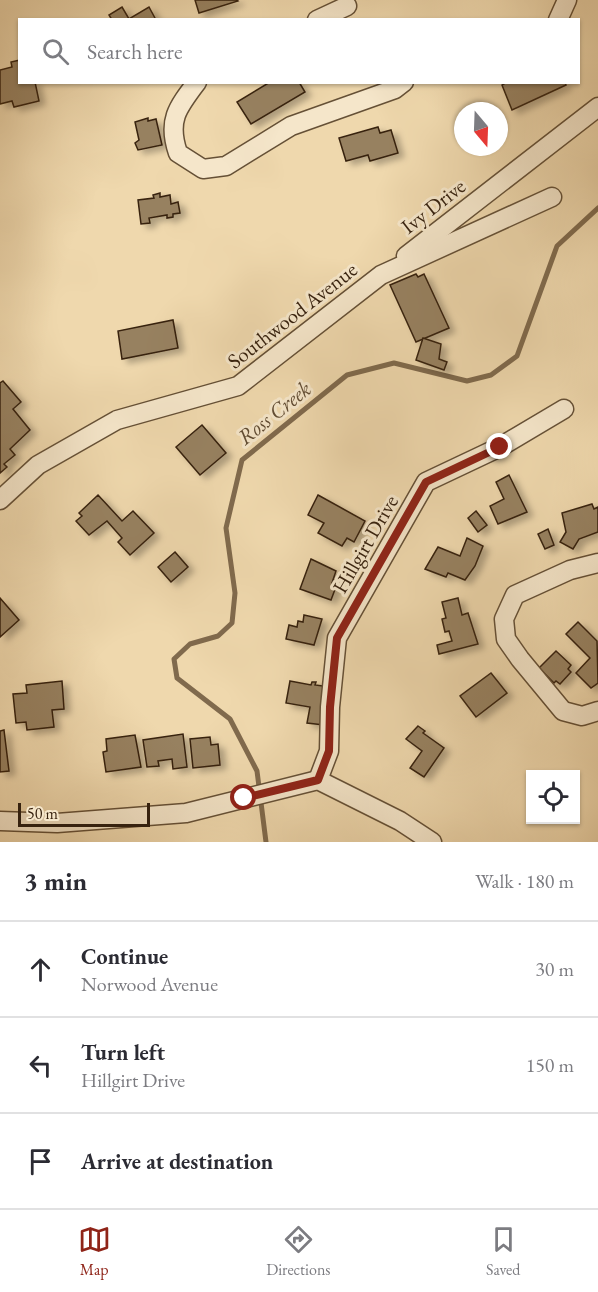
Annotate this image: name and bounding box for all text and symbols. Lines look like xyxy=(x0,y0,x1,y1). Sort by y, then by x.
search box xyxy=(18,18,580,84)
icon: search xyxy=(39,35,72,68)
text: Search here xyxy=(87,37,182,66)
north arrow xyxy=(454,102,508,156)
street label: Ivy Drive xyxy=(395,172,471,240)
street label: Southwood Avenue xyxy=(221,256,363,374)
water label: Ross Creek xyxy=(231,374,317,452)
route end xyxy=(486,433,512,459)
street label: Hillgirt Drive xyxy=(326,490,404,598)
map controls xyxy=(526,770,580,824)
button: locate xyxy=(526,770,580,824)
route start xyxy=(230,784,256,810)
scale bar xyxy=(18,800,150,828)
text: 50 m xyxy=(27,803,58,824)
text: 3 min xyxy=(24,864,87,898)
text: Walk · 180 m xyxy=(475,868,574,894)
text: Continue xyxy=(81,942,168,971)
icon: ahead xyxy=(24,953,57,986)
text: 30 m xyxy=(535,956,574,982)
text: Norwood Avenue xyxy=(81,971,218,997)
text: Turn left xyxy=(81,1038,165,1067)
icon: left xyxy=(24,1049,57,1082)
text: 150 m xyxy=(526,1052,574,1078)
text: Hillgirt Drive xyxy=(81,1067,185,1093)
icon: arrive xyxy=(24,1145,57,1178)
text: Arrive at destination xyxy=(81,1147,273,1176)
tab: Map xyxy=(78,1223,111,1280)
tab: Directions xyxy=(266,1223,331,1280)
tab: Saved xyxy=(486,1223,520,1280)

